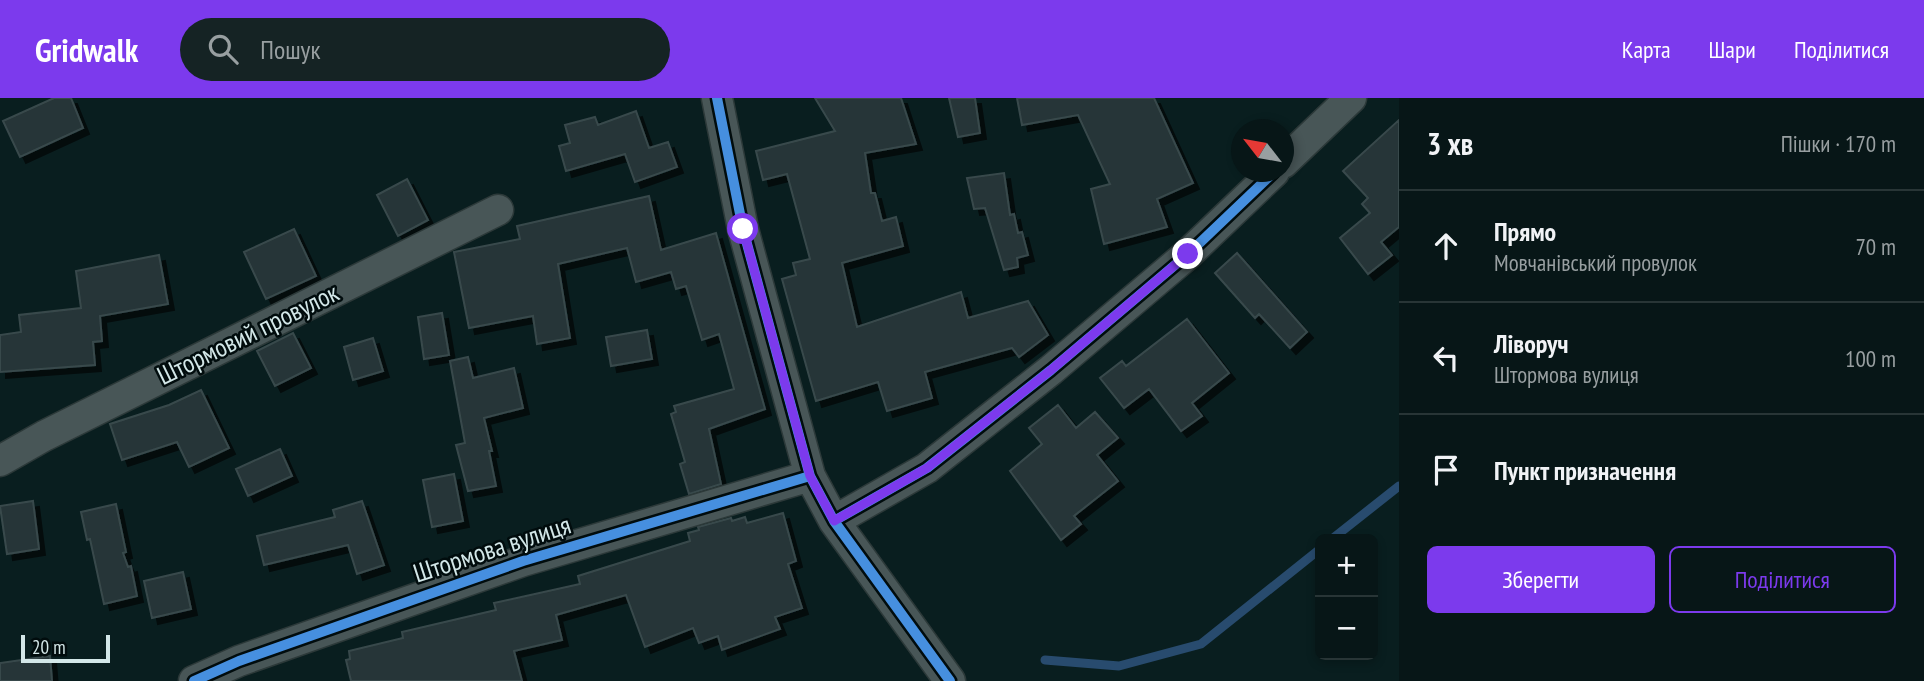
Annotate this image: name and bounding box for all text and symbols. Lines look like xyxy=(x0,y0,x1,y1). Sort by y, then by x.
search box xyxy=(180,18,670,81)
text: Gridwalk xyxy=(35,28,138,71)
icon: search xyxy=(204,30,242,68)
text: Пошук xyxy=(260,33,320,66)
text: Карта xyxy=(1622,34,1671,65)
text: Шари xyxy=(1709,34,1756,65)
text: Поділитися xyxy=(1794,34,1889,65)
north arrow xyxy=(1231,119,1294,182)
text: 3 хв xyxy=(1427,124,1473,163)
text: Пішки · 170 m xyxy=(1781,129,1896,158)
route start xyxy=(727,213,758,244)
text: Прямо xyxy=(1494,215,1556,248)
icon: ahead xyxy=(1427,227,1465,265)
text: 70 m xyxy=(1855,232,1896,261)
route end xyxy=(1172,238,1203,269)
text: Мовчанівський провулок xyxy=(1494,248,1697,277)
street label: Штормовий провулок xyxy=(152,275,344,392)
text: Ліворуч xyxy=(1494,327,1568,360)
icon: left xyxy=(1427,339,1465,377)
text: 100 m xyxy=(1845,344,1896,373)
text: Штормова вулиця xyxy=(1494,360,1639,389)
icon: arrive xyxy=(1427,451,1465,489)
text: Пункт призначення xyxy=(1494,454,1676,487)
street label: Штормова вулиця xyxy=(409,508,575,589)
map controls xyxy=(1315,534,1378,660)
button: + xyxy=(1315,534,1378,597)
button: Зберегти xyxy=(1427,546,1655,613)
button: Поділитися xyxy=(1669,546,1896,613)
button: − xyxy=(1315,597,1378,660)
scale bar xyxy=(21,632,110,664)
text: 20 m xyxy=(32,635,66,659)

